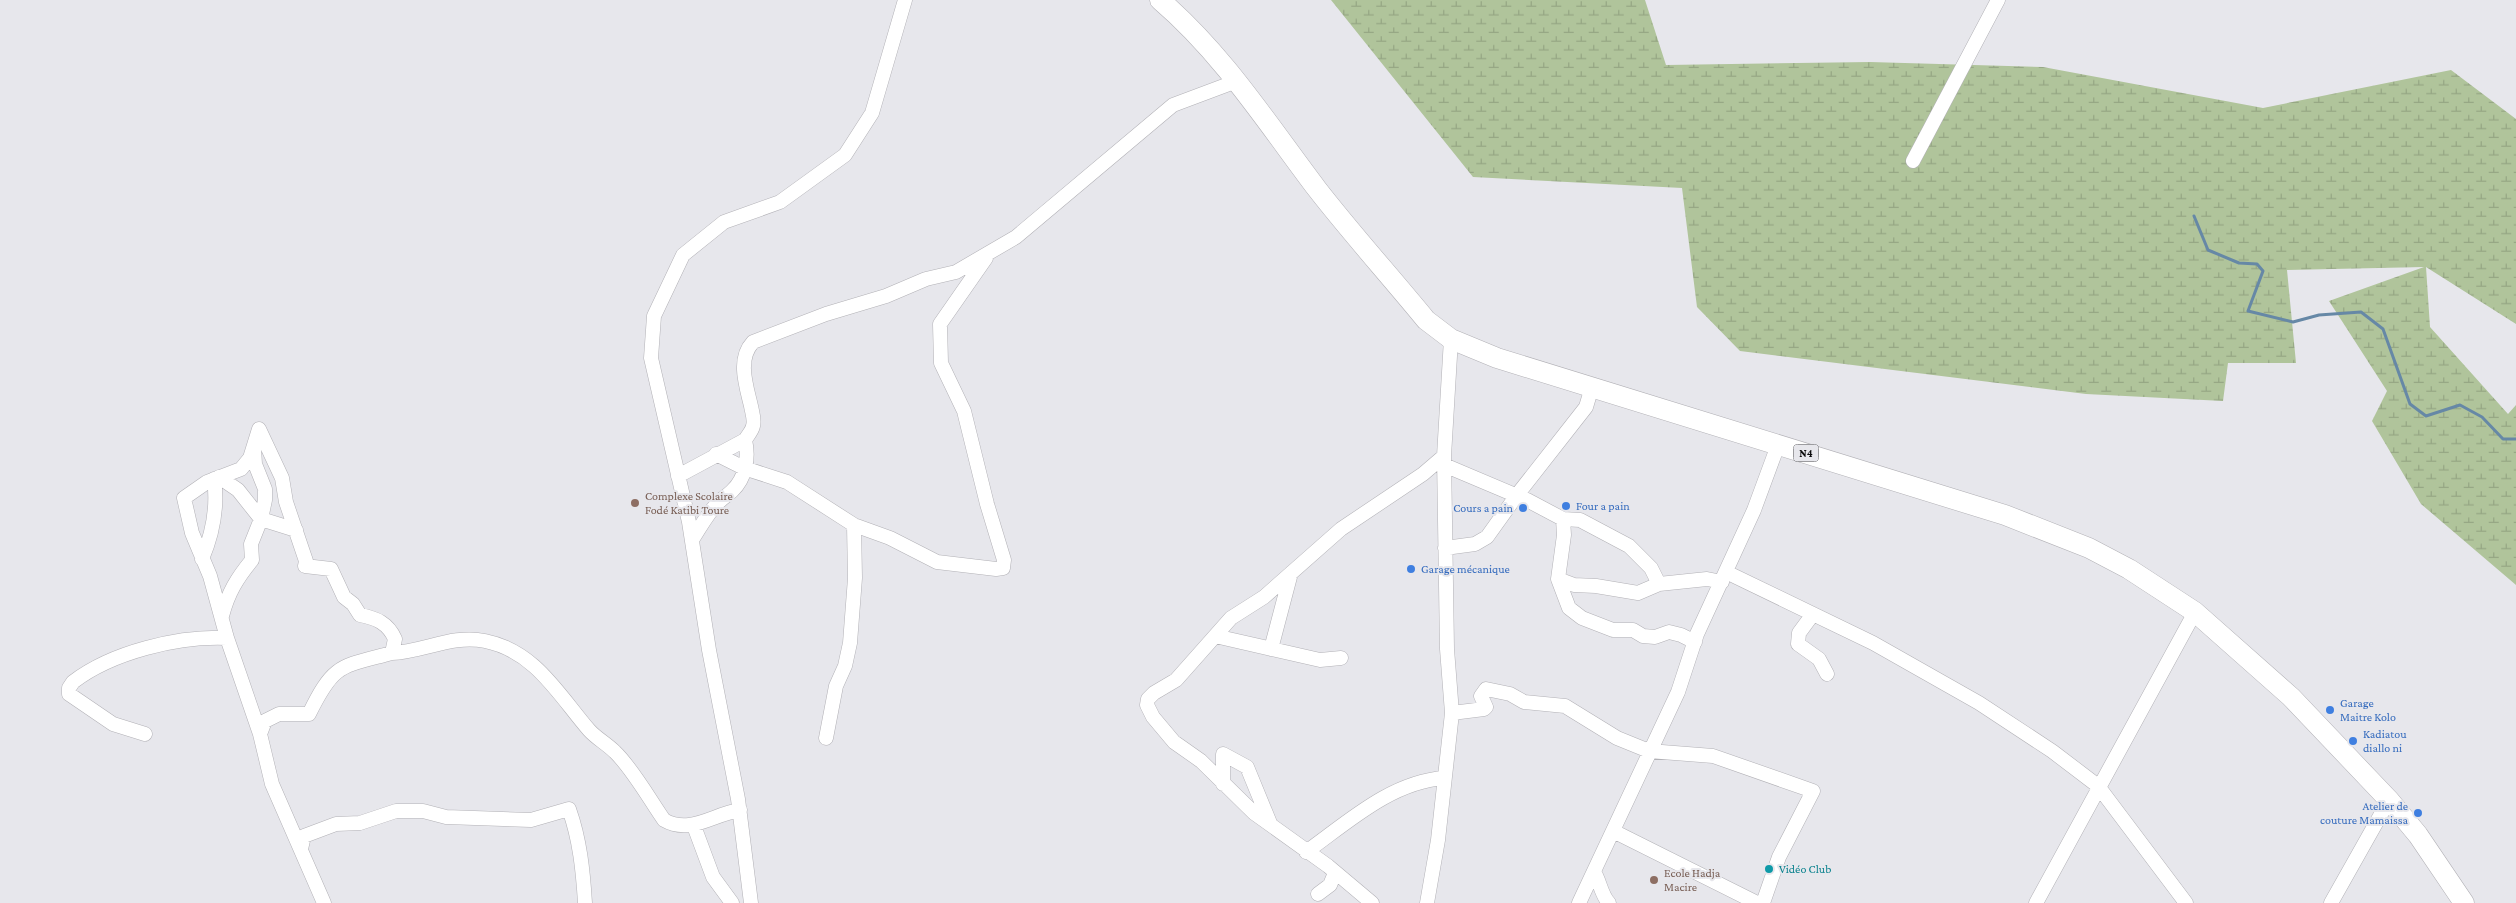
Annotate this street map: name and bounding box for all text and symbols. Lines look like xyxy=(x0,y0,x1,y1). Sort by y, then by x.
road number: N4 xyxy=(1794,444,1818,462)
place label: Complexe Scolaire Fodé Katibi Toure xyxy=(645,489,733,517)
marker: Complexe Scolaire Fodé Katibi Toure xyxy=(629,497,641,509)
place label: Four a pain xyxy=(1576,499,1630,513)
marker: Four a pain xyxy=(1560,500,1572,512)
place label: Cours a pain xyxy=(1453,501,1514,515)
marker: Cours a pain xyxy=(1517,502,1529,514)
place label: Garage mécanique xyxy=(1421,562,1510,576)
marker: Garage mécanique xyxy=(1405,563,1417,575)
place label: Garage Maitre Kolo xyxy=(2340,696,2396,724)
marker: Garage Maitre Kolo xyxy=(2324,704,2336,716)
place label: Kadiatou diallo ni xyxy=(2363,727,2407,755)
marker: Kadiatou diallo ni xyxy=(2347,735,2359,747)
place label: Atelier de couture Mamaissa xyxy=(2320,799,2408,827)
marker: Atelier de couture Mamaissa xyxy=(2412,807,2424,819)
place label: Vidéo Club xyxy=(1779,862,1831,876)
marker: Vidéo Club xyxy=(1763,863,1775,875)
place label: Ecole Hadja Macire xyxy=(1664,866,1721,894)
marker: Ecole Hadja Macire xyxy=(1648,874,1660,886)

